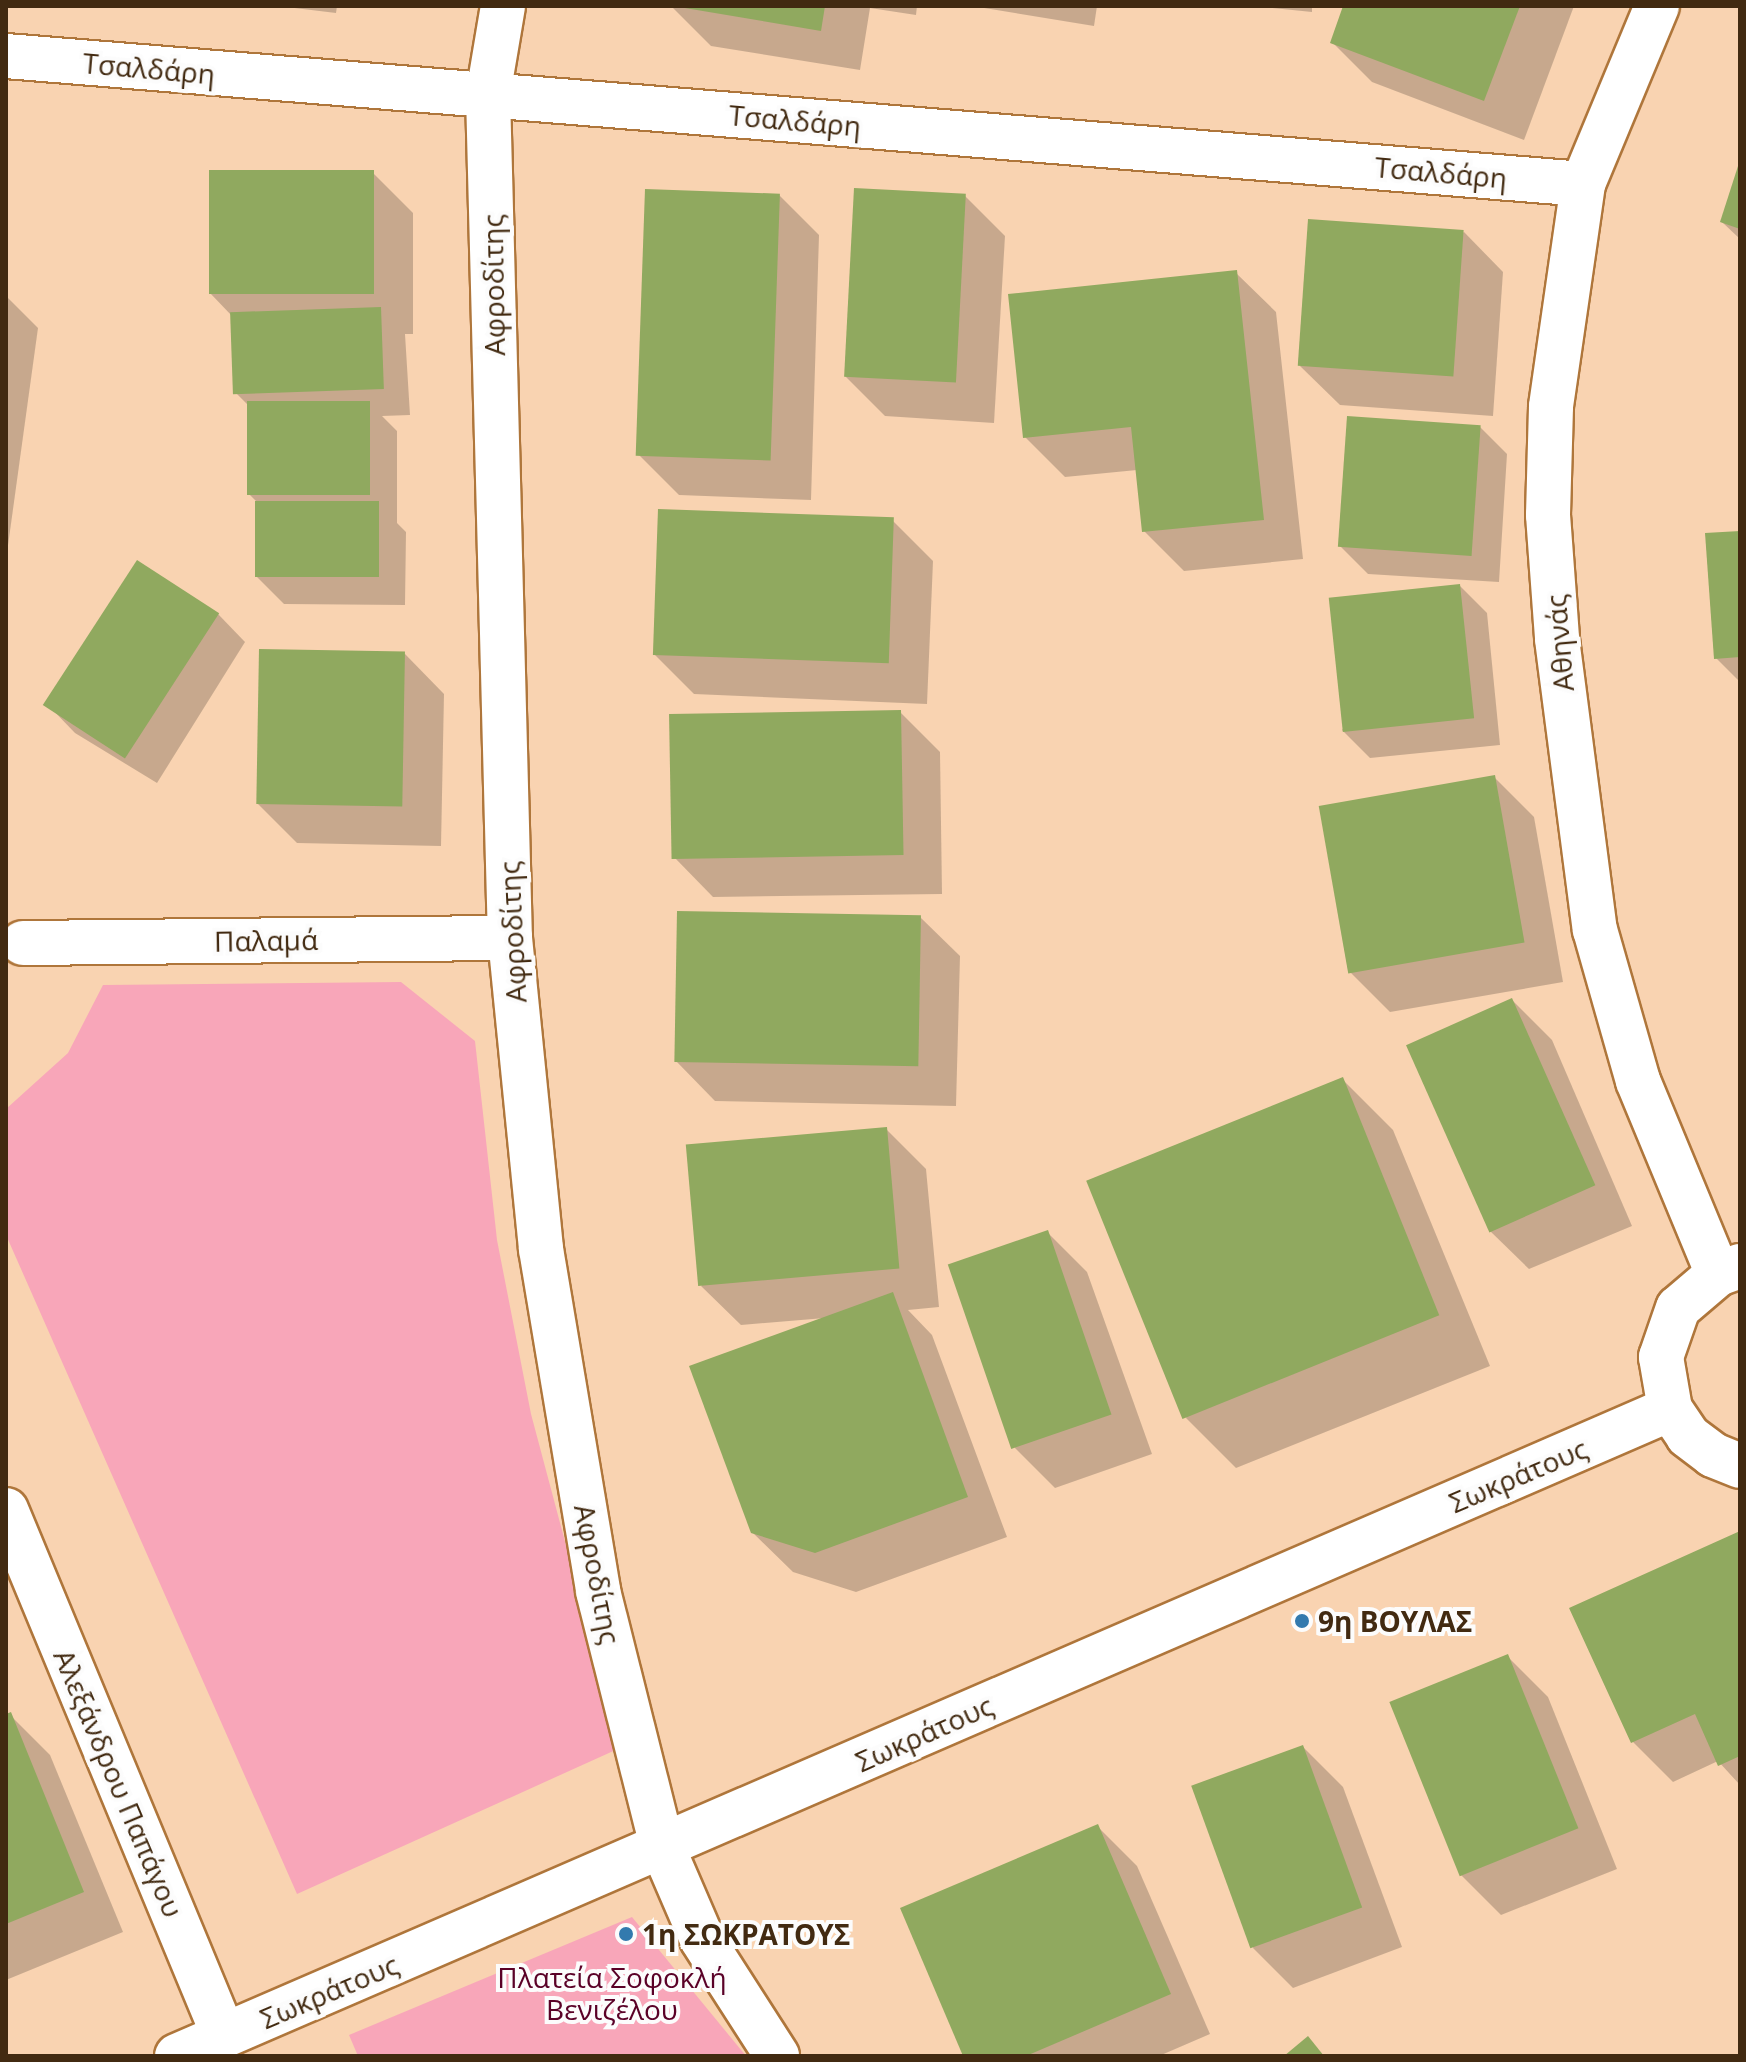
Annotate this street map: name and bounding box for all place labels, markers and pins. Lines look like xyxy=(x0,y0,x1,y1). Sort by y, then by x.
place label: 9η ΒΟΥΛΑΣ xyxy=(1318,1604,1472,1638)
marker: 9η ΒΟΥΛΑΣ xyxy=(1293,1612,1311,1630)
place label: 1η ΣΩΚΡΑΤΟΥΣ xyxy=(642,1917,850,1951)
marker: 1η ΣΩΚΡΑΤΟΥΣ xyxy=(617,1925,635,1943)

